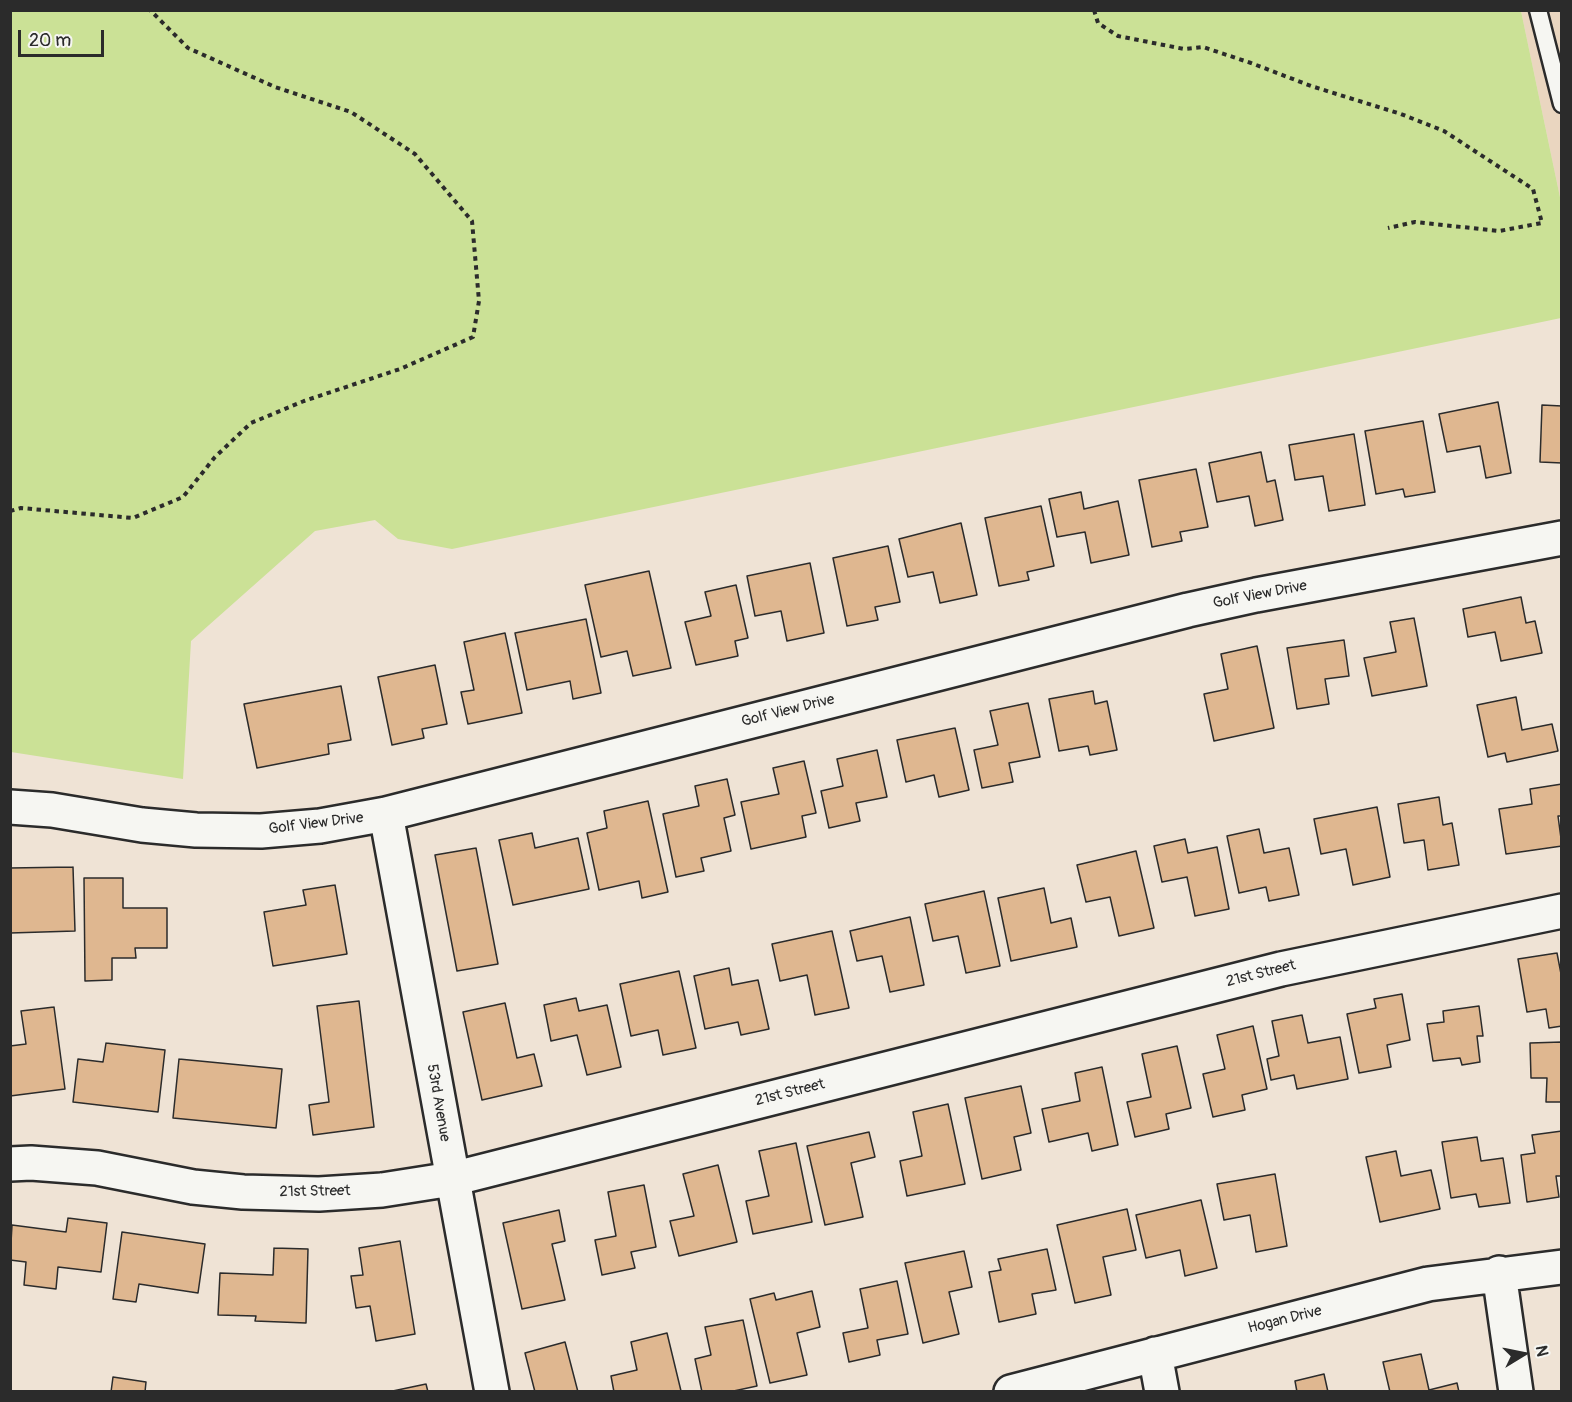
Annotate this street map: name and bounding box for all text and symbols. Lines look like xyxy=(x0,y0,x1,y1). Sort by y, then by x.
scale bar xyxy=(21,18,106,56)
text: 20 m xyxy=(29,29,71,52)
street label: Golf View Drive xyxy=(1211,577,1309,613)
street label: Golf View Drive xyxy=(740,691,836,731)
street label: Golf View Drive xyxy=(268,809,364,839)
street label: 21st Street xyxy=(1224,957,1298,991)
street label: 53rd Avenue xyxy=(422,1063,454,1143)
street label: 21st Street xyxy=(753,1076,827,1110)
street label: 21st Street xyxy=(279,1182,351,1202)
street label: Hogan Drive xyxy=(1246,1302,1324,1338)
north arrow xyxy=(1494,1324,1554,1384)
text: N xyxy=(1531,1344,1553,1358)

